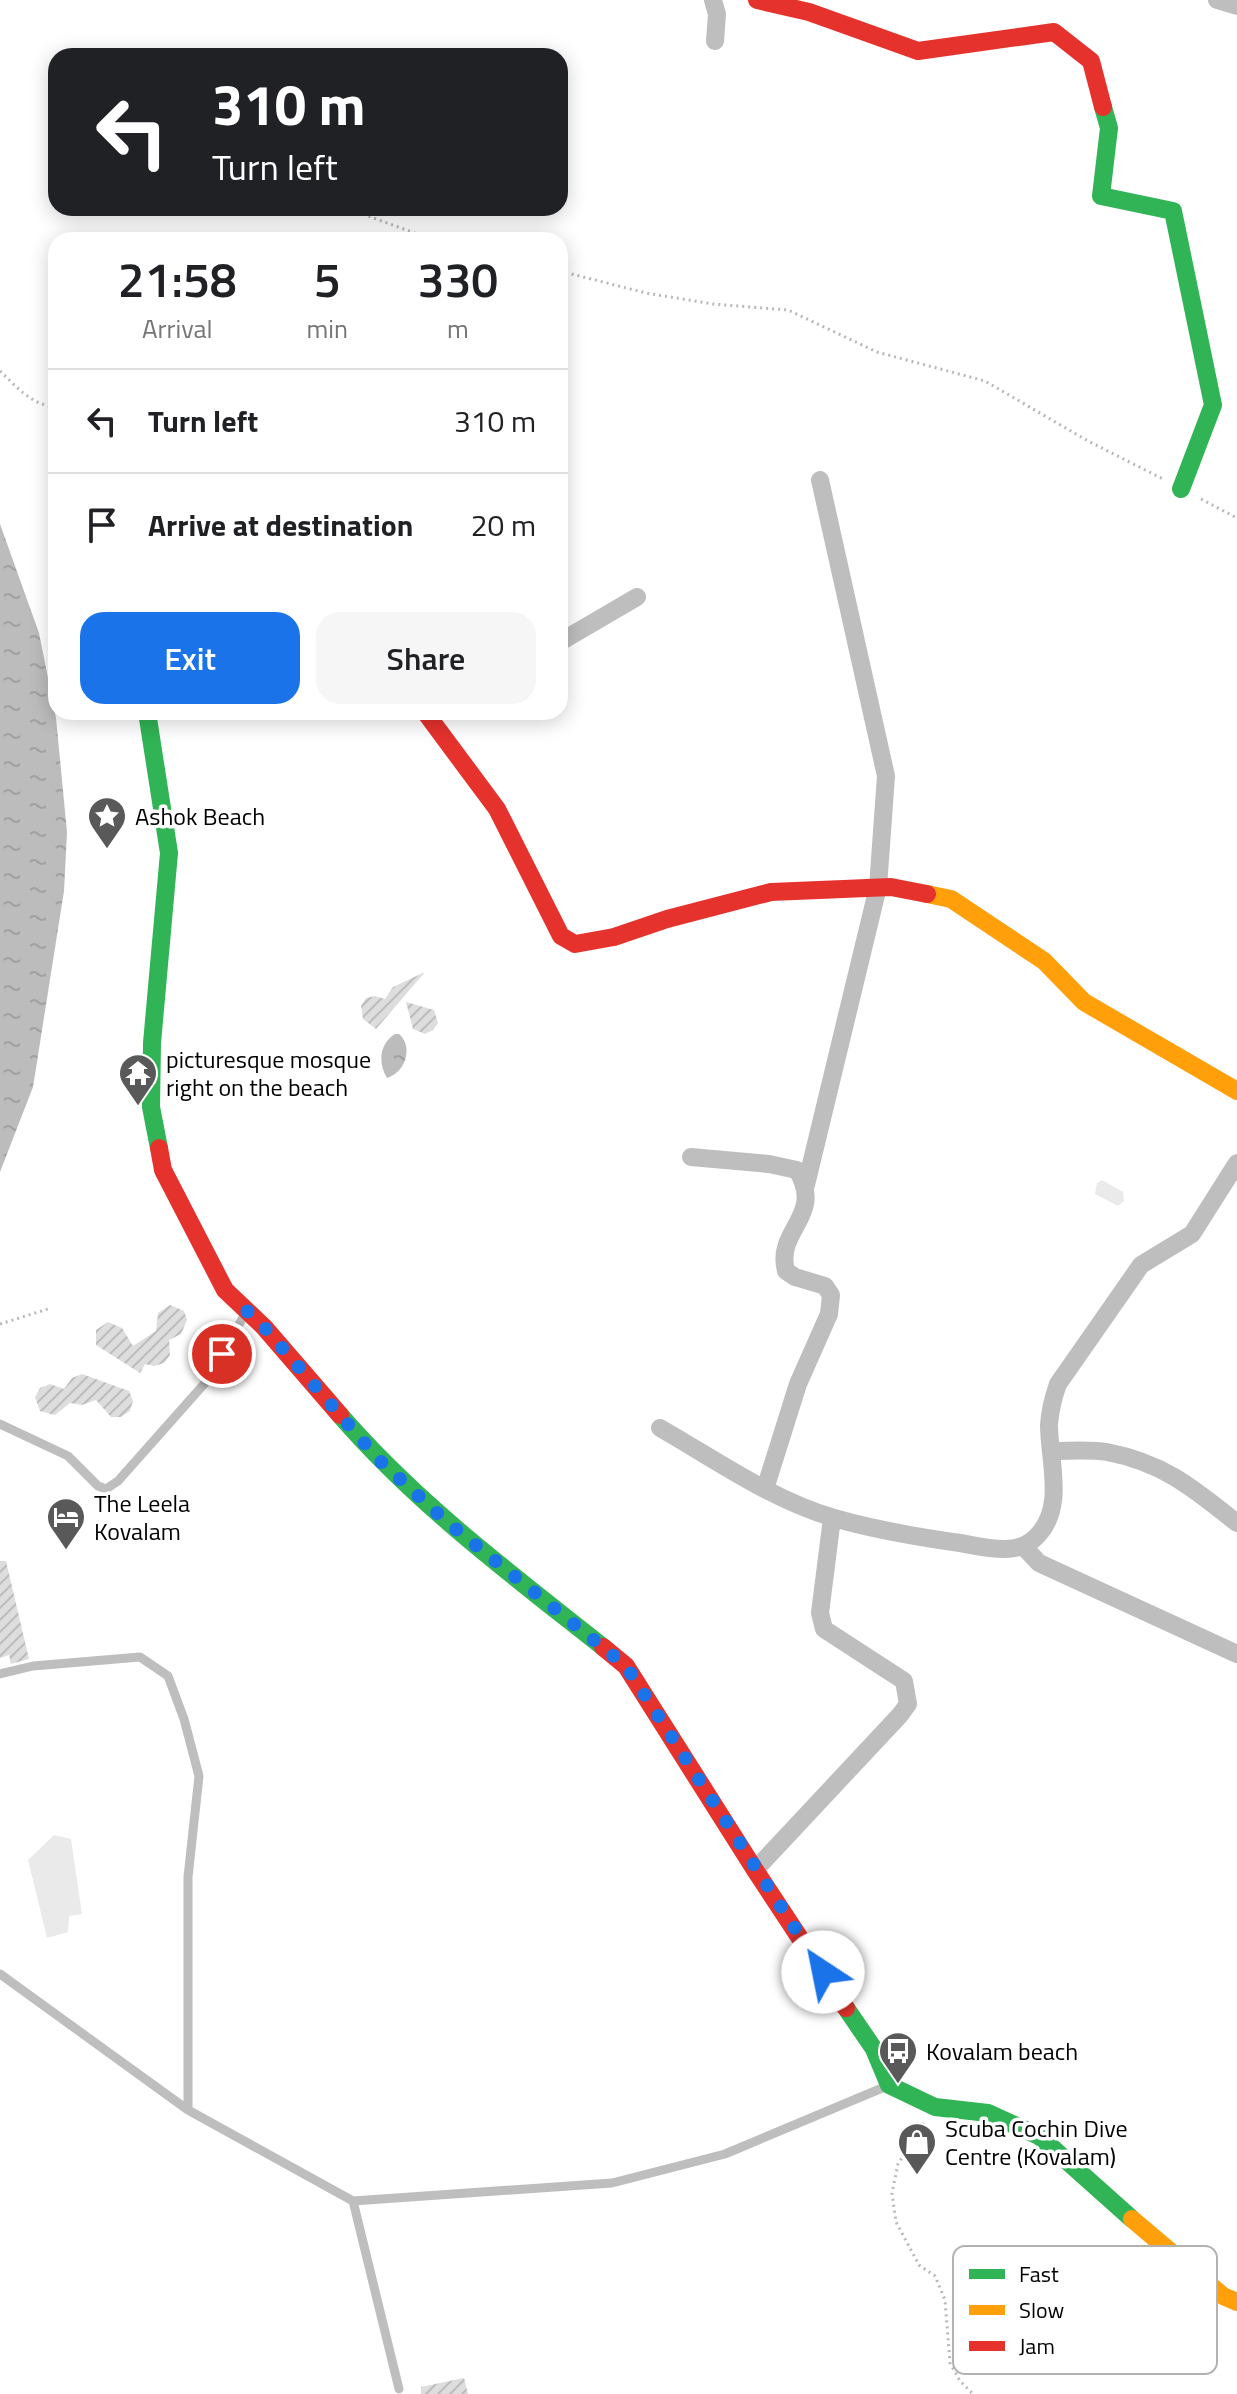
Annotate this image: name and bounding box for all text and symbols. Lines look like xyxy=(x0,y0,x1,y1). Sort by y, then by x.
text: 310 m xyxy=(212,62,365,147)
icon: left xyxy=(80,80,184,184)
text: Turn left xyxy=(212,139,338,194)
text: 21:58 xyxy=(118,243,237,316)
text: 5 xyxy=(314,243,341,316)
text: 330 xyxy=(418,243,498,316)
text: Arrival xyxy=(142,309,212,348)
text: min xyxy=(306,309,348,348)
text: m xyxy=(447,309,469,348)
text: Turn left xyxy=(148,398,258,444)
text: 310 m xyxy=(454,398,536,444)
icon: left xyxy=(80,399,124,443)
text: Arrive at destination xyxy=(148,502,413,548)
text: 20 m xyxy=(471,502,536,548)
icon: arrive xyxy=(80,503,124,547)
button: Exit xyxy=(80,612,300,704)
button: Share xyxy=(316,612,536,704)
place icon: Ashok Beach xyxy=(86,795,128,850)
place label: Ashok Beach xyxy=(135,798,265,834)
place label: picturesque mosque right on the beach xyxy=(166,1041,371,1105)
temple icon: picturesque mosque right on the beach xyxy=(117,1052,159,1107)
pin xyxy=(188,1320,256,1388)
icon: arrive xyxy=(200,1332,244,1376)
place label: The Leela Kovalam xyxy=(94,1485,190,1549)
hotel icon: The Leela Kovalam xyxy=(45,1496,87,1551)
position arrow xyxy=(781,1930,865,2014)
bus stop icon: Kovalam beach xyxy=(877,2030,919,2085)
place label: Kovalam beach xyxy=(926,2033,1078,2069)
place label: Scuba Cochin Dive Centre (Kovalam) xyxy=(945,2110,1128,2174)
shop icon: Scuba Cochin Dive Centre (Kovalam) xyxy=(896,2121,938,2176)
legend xyxy=(953,2246,1217,2374)
text: Fast xyxy=(1019,2257,1059,2291)
text: Slow xyxy=(1019,2293,1065,2327)
text: Jam xyxy=(1019,2329,1055,2363)

